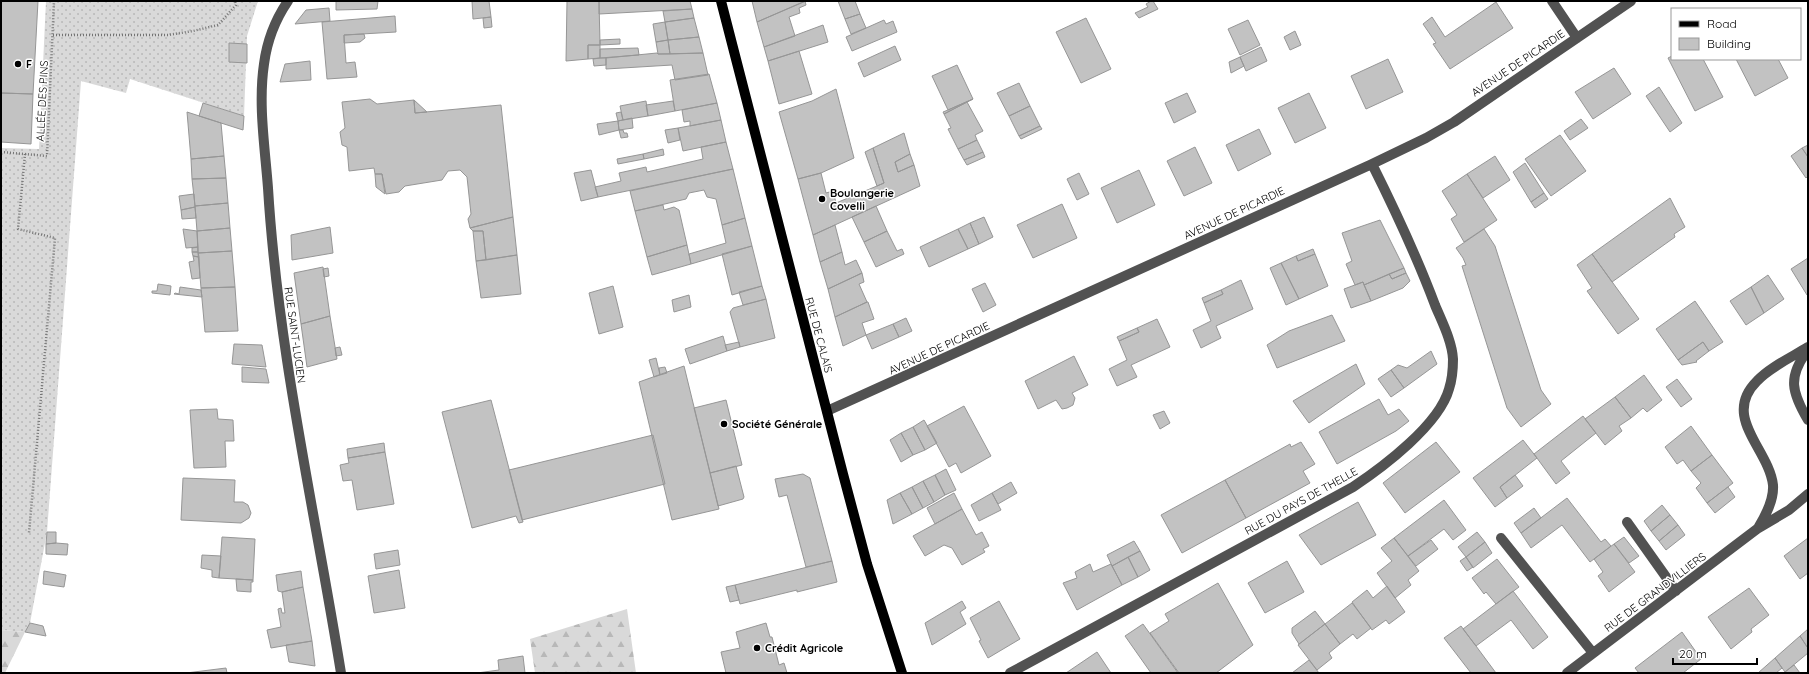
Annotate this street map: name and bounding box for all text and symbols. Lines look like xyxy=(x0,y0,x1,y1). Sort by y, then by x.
legend xyxy=(1671,8,1801,60)
text: Road xyxy=(1707,16,1737,31)
street label: AVENUE DE PICARDIE xyxy=(1469,26,1567,100)
text: Building xyxy=(1707,36,1751,51)
place label: F xyxy=(26,57,32,71)
marker: F xyxy=(13,59,23,69)
street label: ALLÉE DES PINS xyxy=(33,60,51,142)
street label: AVENUE DE PICARDIE xyxy=(1181,183,1287,243)
place label: Boulangerie Covelli xyxy=(830,186,895,213)
marker: Boulangerie Covelli xyxy=(817,194,827,204)
street label: RUE SAINT-LUCIEN xyxy=(281,286,309,384)
street label: RUE DE CALAIS xyxy=(802,296,836,374)
street label: AVENUE DE PICARDIE xyxy=(886,318,992,378)
place label: Société Générale xyxy=(732,417,823,431)
marker: Société Générale xyxy=(719,419,729,429)
street label: RUE DU PAYS DE THELLE xyxy=(1242,464,1360,538)
street label: RUE DE GRANDVILLIERS xyxy=(1601,549,1709,635)
scale bar xyxy=(1673,640,1757,666)
place label: Crédit Agricole xyxy=(765,641,844,655)
marker: Crédit Agricole xyxy=(752,643,762,653)
text: 20 m xyxy=(1679,646,1707,661)

